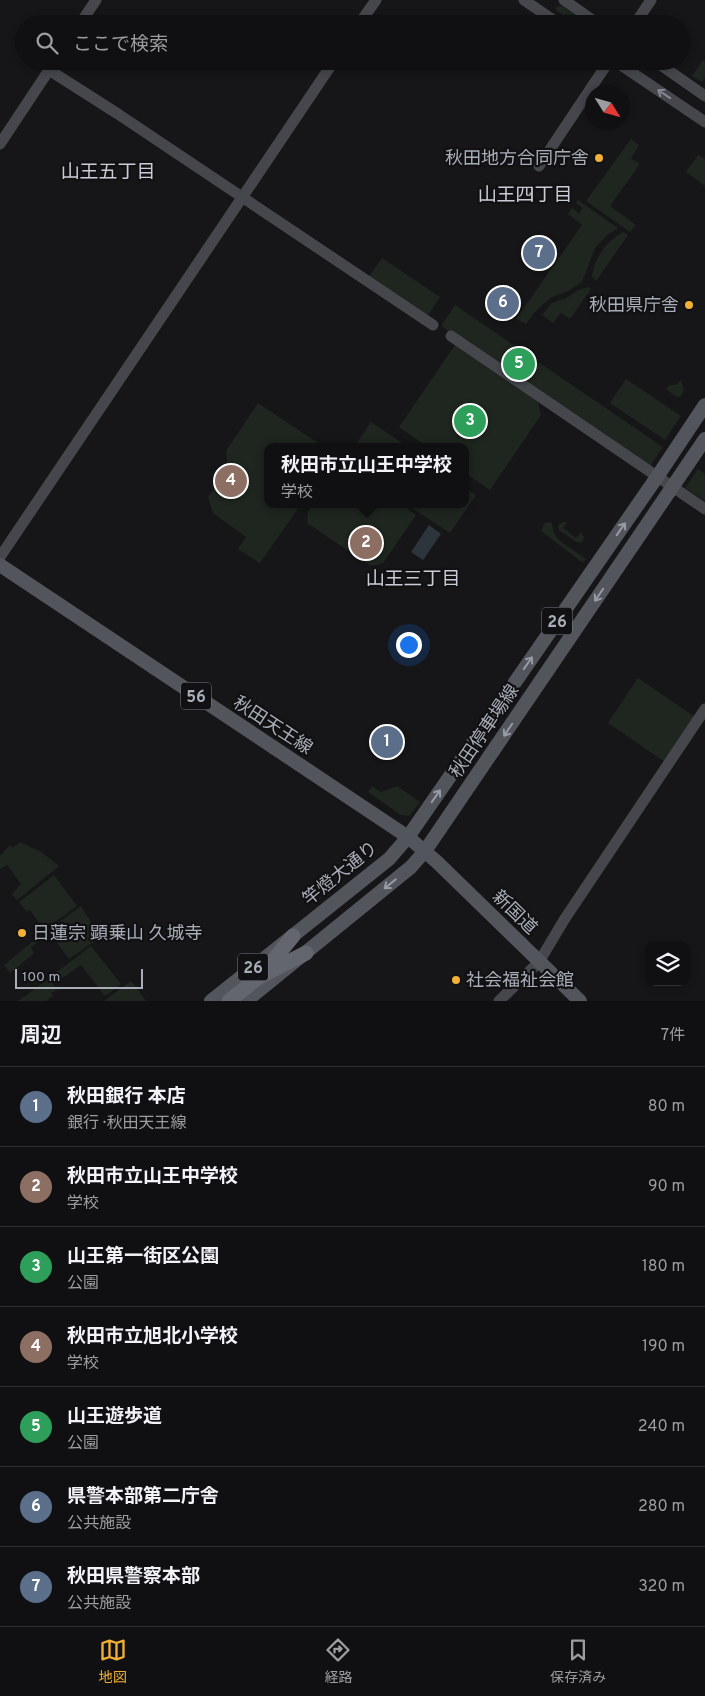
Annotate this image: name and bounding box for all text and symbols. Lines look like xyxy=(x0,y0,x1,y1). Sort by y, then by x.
search box xyxy=(15,15,690,70)
icon: search xyxy=(33,29,61,57)
text: ここで検索 xyxy=(73,33,168,57)
north arrow xyxy=(585,85,630,130)
one-way arrow xyxy=(658,89,672,99)
place label: 秋田地方合同庁舎 xyxy=(445,148,589,171)
marker: 秋田地方合同庁舎 xyxy=(593,152,605,164)
district label: 山王五丁目 xyxy=(60,161,156,185)
district label: 山王四丁目 xyxy=(477,184,573,208)
pin: 7 xyxy=(523,234,555,272)
pin: 6 xyxy=(487,284,519,322)
place label: 秋田県庁舎 xyxy=(589,295,679,318)
marker: 秋田県庁舎 xyxy=(683,299,695,311)
pin: 5 xyxy=(503,345,535,383)
pin: 3 xyxy=(454,402,486,440)
popup xyxy=(264,443,469,508)
text: 秋田市立山王中学校 xyxy=(281,454,452,478)
pin: 4 xyxy=(215,462,247,500)
text: 学校 xyxy=(281,483,313,503)
one-way arrow xyxy=(616,522,626,536)
pin: 2 xyxy=(350,524,382,562)
district label: 山王三丁目 xyxy=(365,568,461,592)
one-way arrow xyxy=(593,587,603,601)
road number: 26 xyxy=(542,608,572,634)
your location xyxy=(396,632,422,658)
one-way arrow xyxy=(523,656,533,670)
street label: 秋田停車場線 xyxy=(446,681,525,783)
road number: 56 xyxy=(181,682,211,709)
street label: 秋田天王線 xyxy=(228,692,316,760)
one-way arrow xyxy=(503,722,513,736)
pin: 1 xyxy=(371,723,403,761)
one-way arrow xyxy=(431,790,441,804)
street label: 竿燈大通り xyxy=(299,837,383,911)
one-way arrow xyxy=(384,879,397,890)
street label: 新国道 xyxy=(487,886,541,940)
place label: 日蓮宗 顕乗山 久城寺 xyxy=(32,923,202,946)
marker: 日蓮宗 顕乗山 久城寺 xyxy=(16,927,28,939)
map controls xyxy=(645,941,690,986)
button: layers xyxy=(645,941,690,986)
road number: 26 xyxy=(238,954,268,980)
scale bar xyxy=(15,966,142,989)
text: 100 m xyxy=(22,969,60,986)
place label: 社会福祉会館 xyxy=(466,970,574,993)
marker: 社会福祉会館 xyxy=(450,974,462,986)
text: 周辺 xyxy=(20,1023,62,1050)
text: 7件 xyxy=(661,1026,685,1046)
text: 秋田銀行 本店 xyxy=(67,1085,186,1109)
text: 1 xyxy=(33,1097,39,1117)
text: 80 m xyxy=(648,1097,685,1117)
text: 銀行 · 秋田天王線 xyxy=(67,1114,187,1134)
text: 秋田市立山王中学校 xyxy=(67,1165,238,1189)
text: 2 xyxy=(31,1177,41,1197)
text: 90 m xyxy=(648,1177,685,1197)
text: 学校 xyxy=(67,1194,99,1214)
text: 山王第一街区公園 xyxy=(67,1245,219,1269)
text: 3 xyxy=(31,1257,41,1277)
text: 180 m xyxy=(642,1257,685,1277)
text: 公園 xyxy=(67,1274,99,1294)
text: 秋田市立旭北小学校 xyxy=(67,1325,238,1349)
text: 4 xyxy=(31,1337,41,1357)
text: 190 m xyxy=(642,1337,685,1357)
text: 学校 xyxy=(67,1354,99,1374)
text: 山王遊歩道 xyxy=(67,1405,162,1429)
text: 5 xyxy=(31,1417,41,1437)
text: 240 m xyxy=(638,1417,685,1437)
text: 公園 xyxy=(67,1434,99,1454)
text: 県警本部第二庁舎 xyxy=(67,1485,219,1509)
text: 6 xyxy=(31,1497,41,1517)
text: 280 m xyxy=(638,1497,685,1517)
text: 公共施設 xyxy=(67,1514,131,1534)
text: 秋田県警察本部 xyxy=(67,1565,200,1589)
text: 7 xyxy=(32,1577,40,1597)
text: 320 m xyxy=(638,1577,685,1597)
text: 公共施設 xyxy=(67,1594,131,1614)
tab: 地図 xyxy=(99,1636,127,1687)
tab: 経路 xyxy=(324,1636,352,1687)
tab: 保存済み xyxy=(550,1636,606,1687)

